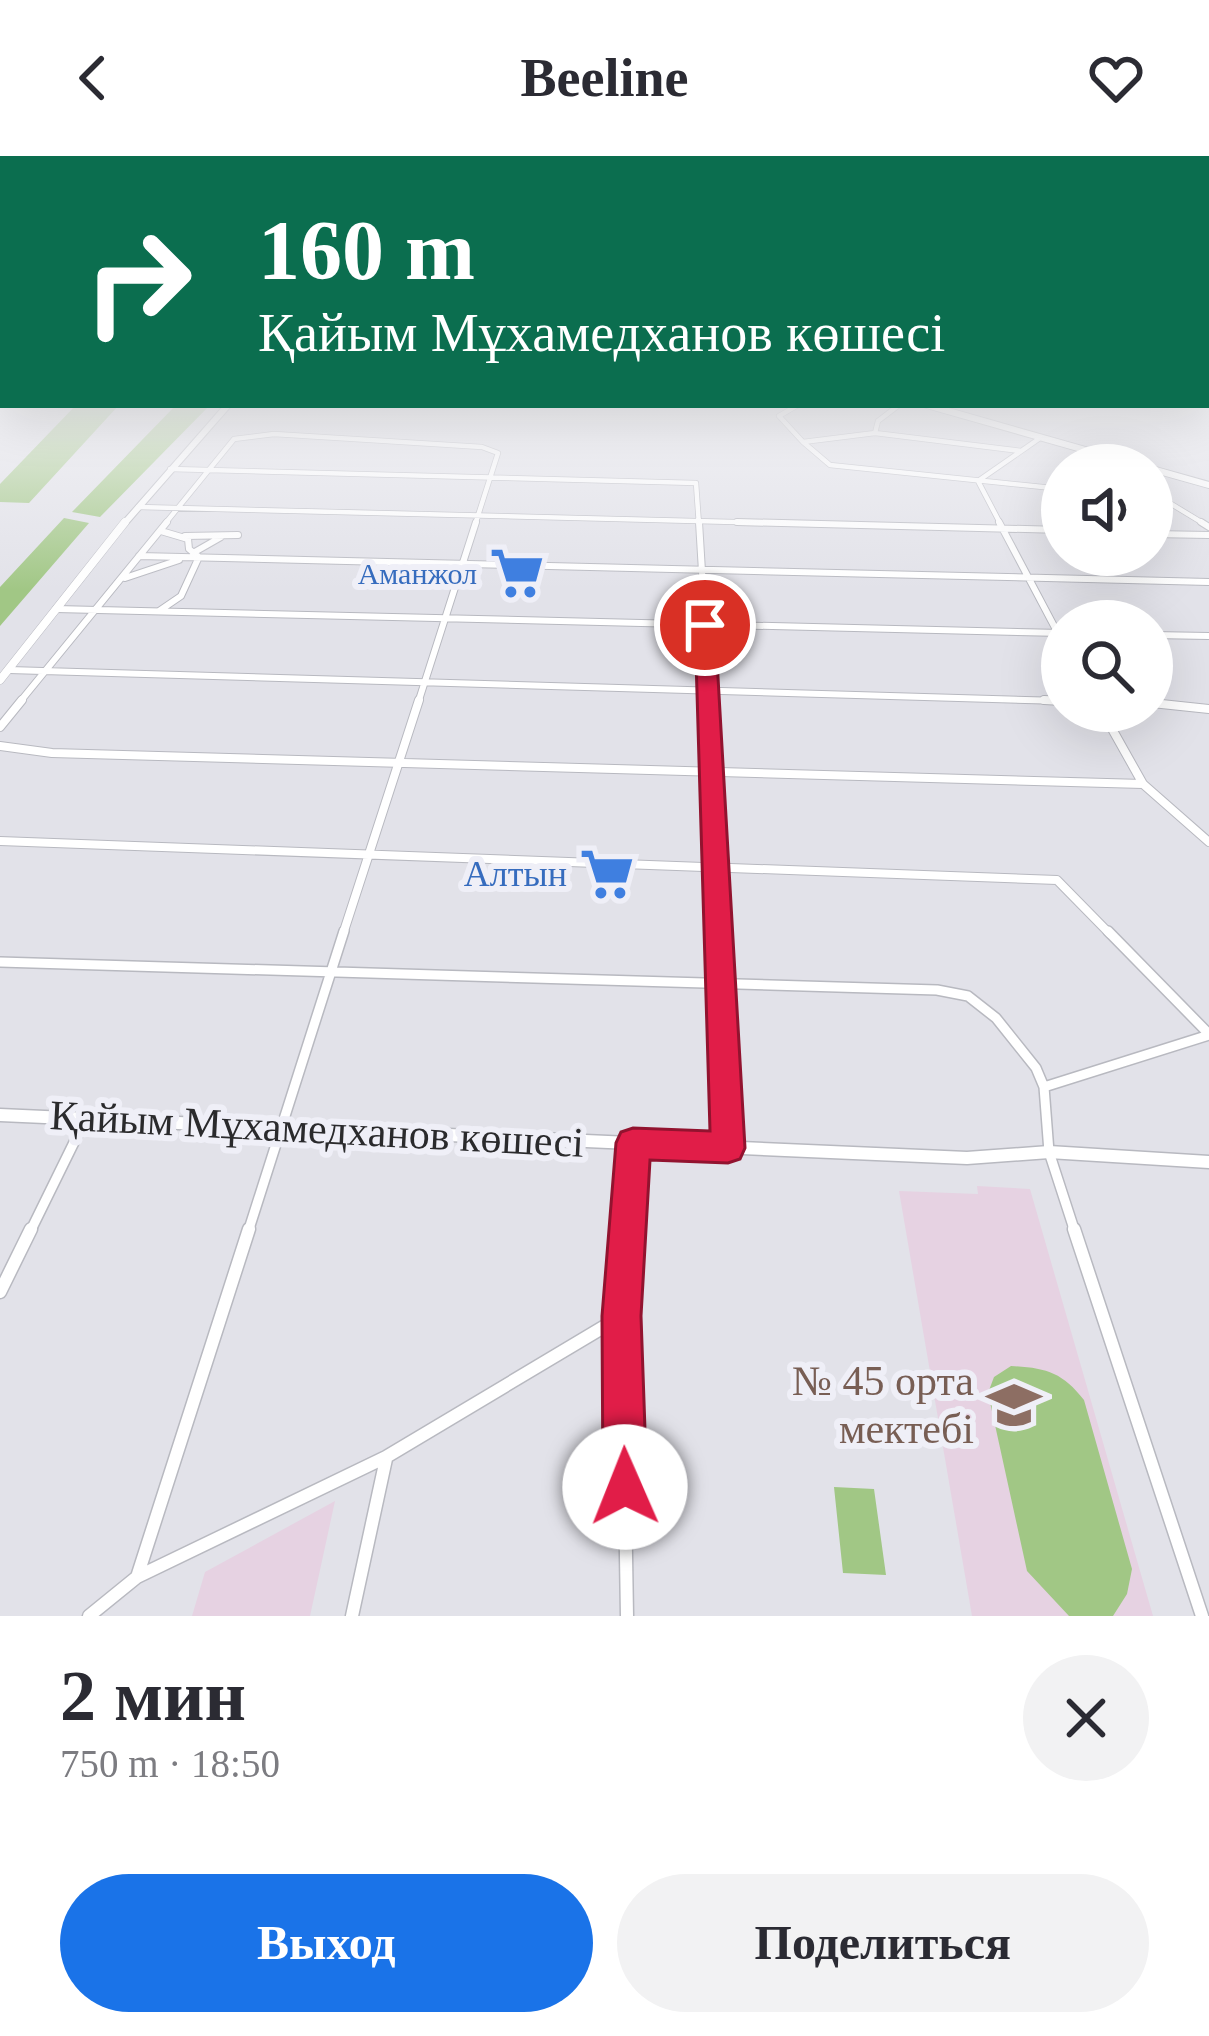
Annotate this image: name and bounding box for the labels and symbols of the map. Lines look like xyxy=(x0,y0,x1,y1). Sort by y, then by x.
supermarket icon: Аманжол xyxy=(488,544,546,602)
place label: Аманжол xyxy=(358,557,477,590)
pin xyxy=(654,574,756,676)
supermarket icon: Алтын xyxy=(578,845,636,903)
place label: Алтын xyxy=(464,854,567,894)
street label: Қайым Мұхамедханов көшесі xyxy=(49,1092,585,1166)
place label: № 45 орта мектебі xyxy=(792,1358,974,1452)
school or university icon: № 45 орта мектебі xyxy=(985,1376,1043,1434)
position arrow xyxy=(562,1424,688,1550)

